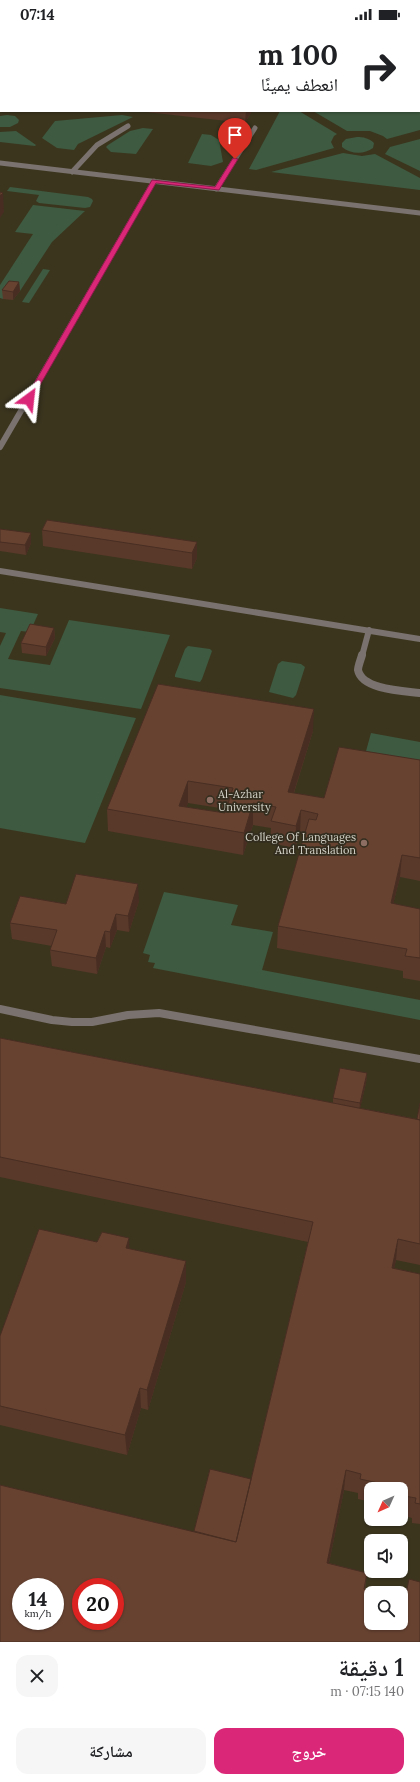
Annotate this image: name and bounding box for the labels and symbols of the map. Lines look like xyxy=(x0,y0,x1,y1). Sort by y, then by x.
pin xyxy=(218,118,252,159)
position arrow xyxy=(8,378,50,420)
place label: Al-Azhar University xyxy=(217,787,271,814)
marker: Al-Azhar University xyxy=(205,795,215,805)
place label: College Of Languages And Translation xyxy=(245,830,356,857)
marker: College Of Languages And Translation xyxy=(359,838,369,848)
north arrow xyxy=(364,1482,408,1526)
speed limit sign: 20 xyxy=(72,1578,124,1630)

